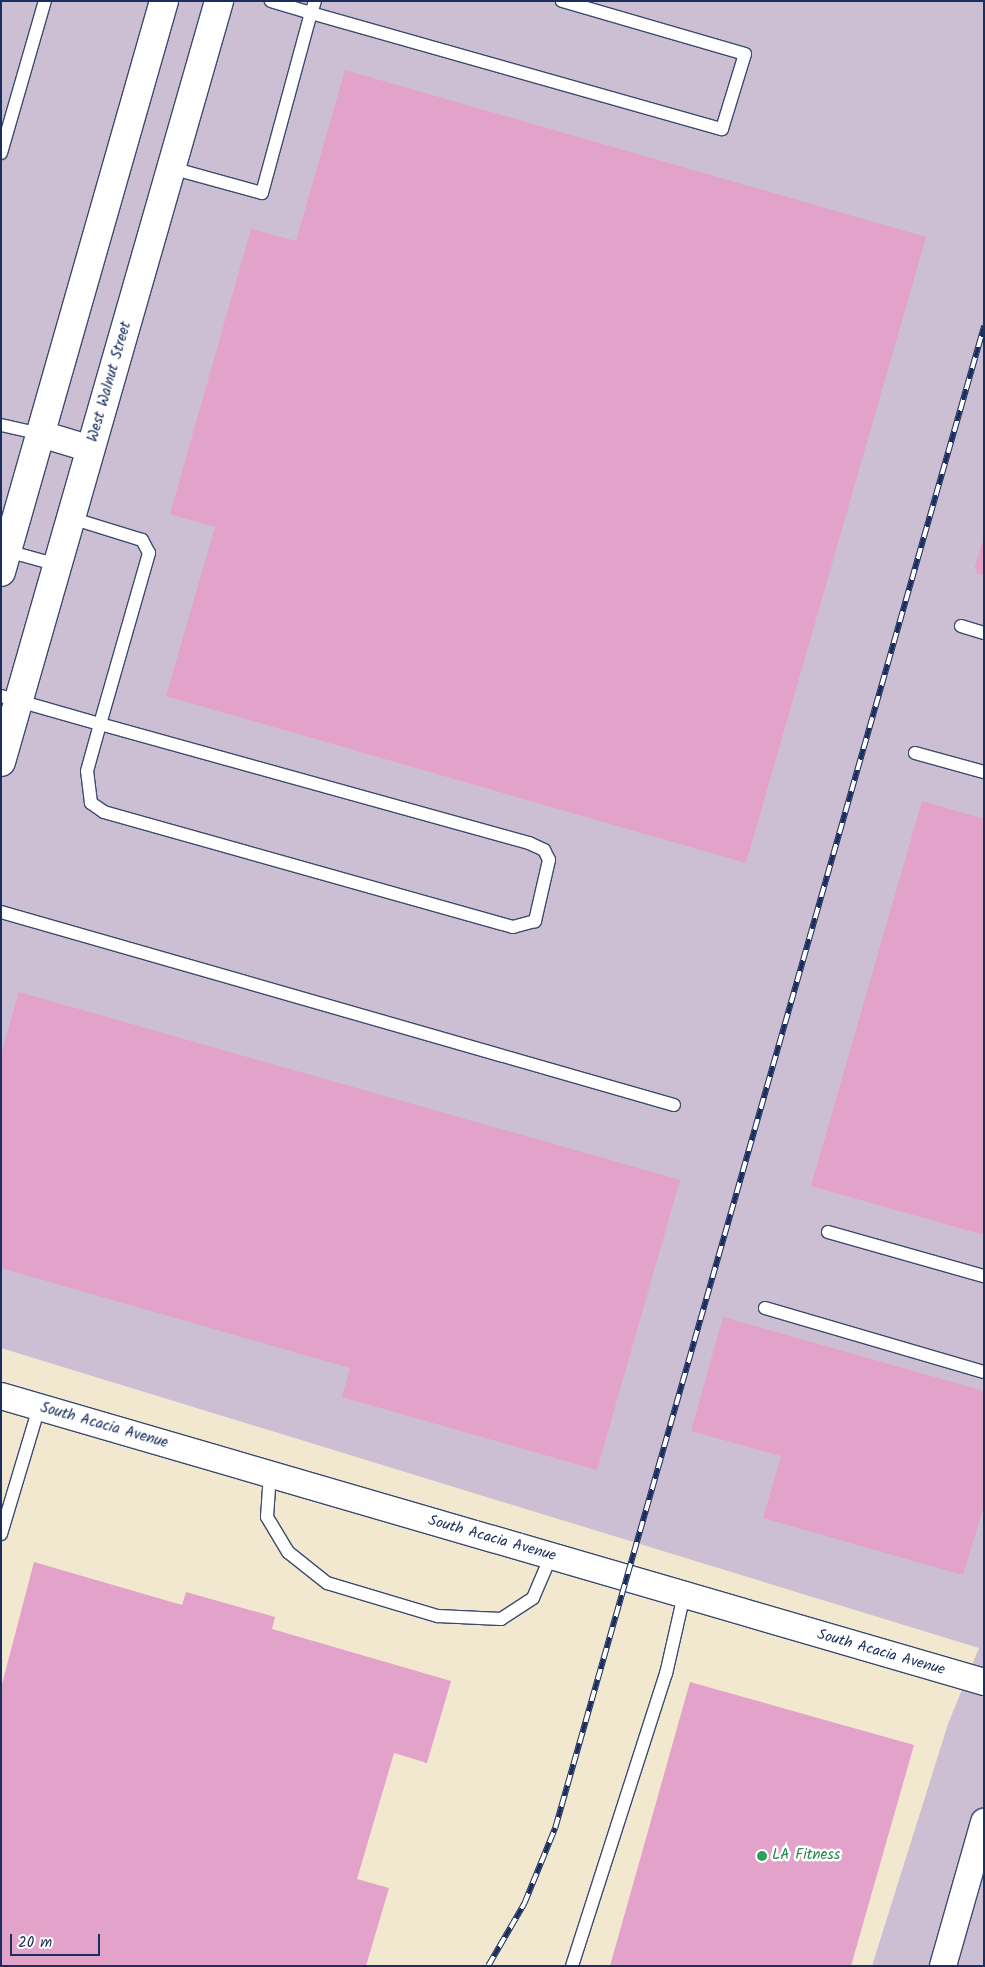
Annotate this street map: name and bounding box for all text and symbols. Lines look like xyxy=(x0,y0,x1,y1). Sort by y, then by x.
street label: West Walnut Street xyxy=(84,320,136,444)
street label: South Acacia Avenue xyxy=(38,1399,170,1453)
street label: South Acacia Avenue xyxy=(426,1512,558,1566)
street label: South Acacia Avenue xyxy=(815,1626,947,1680)
place label: LA Fitness xyxy=(772,1847,840,1865)
marker: LA Fitness xyxy=(756,1850,768,1862)
scale bar xyxy=(12,1924,102,1956)
text: 20 m xyxy=(18,1931,52,1955)

